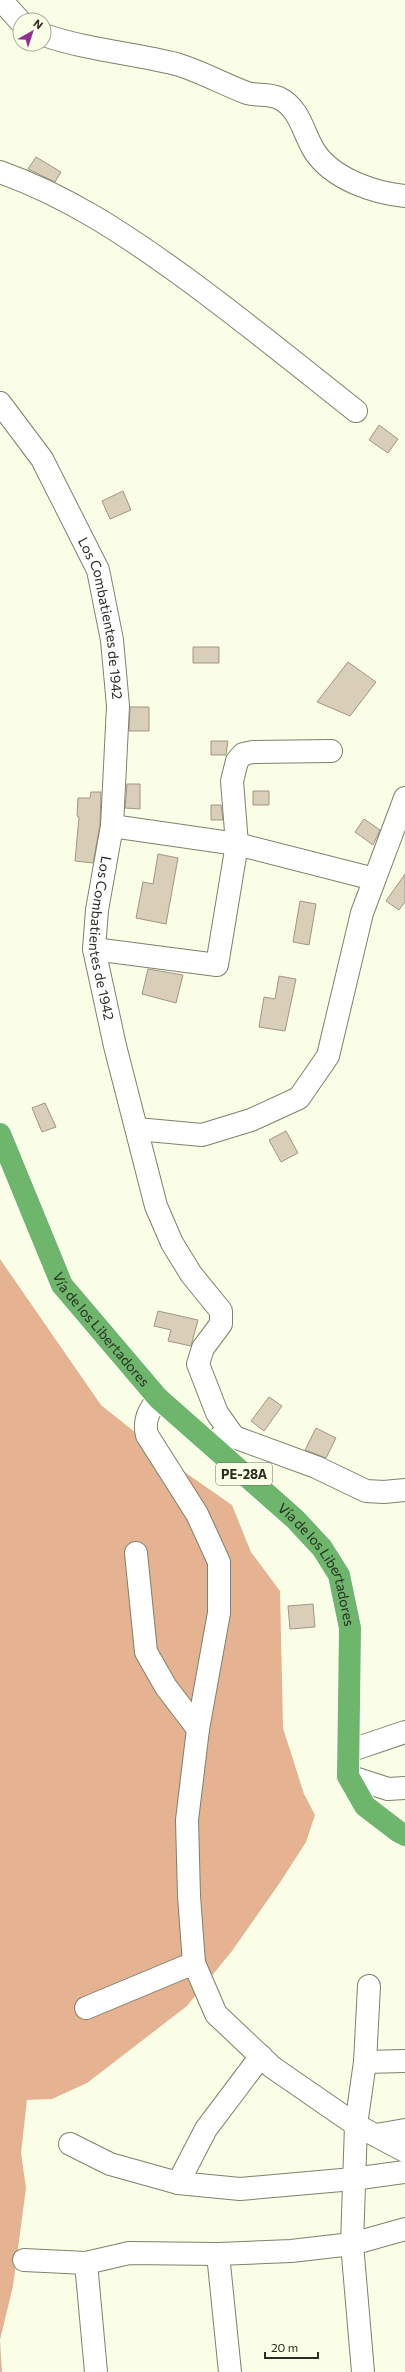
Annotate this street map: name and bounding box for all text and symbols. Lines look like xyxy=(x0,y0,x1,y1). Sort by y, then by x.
north arrow xyxy=(12,12,52,52)
text: N xyxy=(31,16,46,31)
street label: Los Combatientes de 1942 xyxy=(75,534,126,700)
street label: Los Combatientes de 1942 xyxy=(86,855,118,1022)
street label: Vía de los Libertadores xyxy=(50,1269,153,1390)
road number: PE-28A xyxy=(216,1463,272,1485)
street label: Vía de los Libertadores xyxy=(275,1499,358,1628)
scale bar xyxy=(265,2334,318,2360)
text: 20 m xyxy=(271,2340,298,2354)

